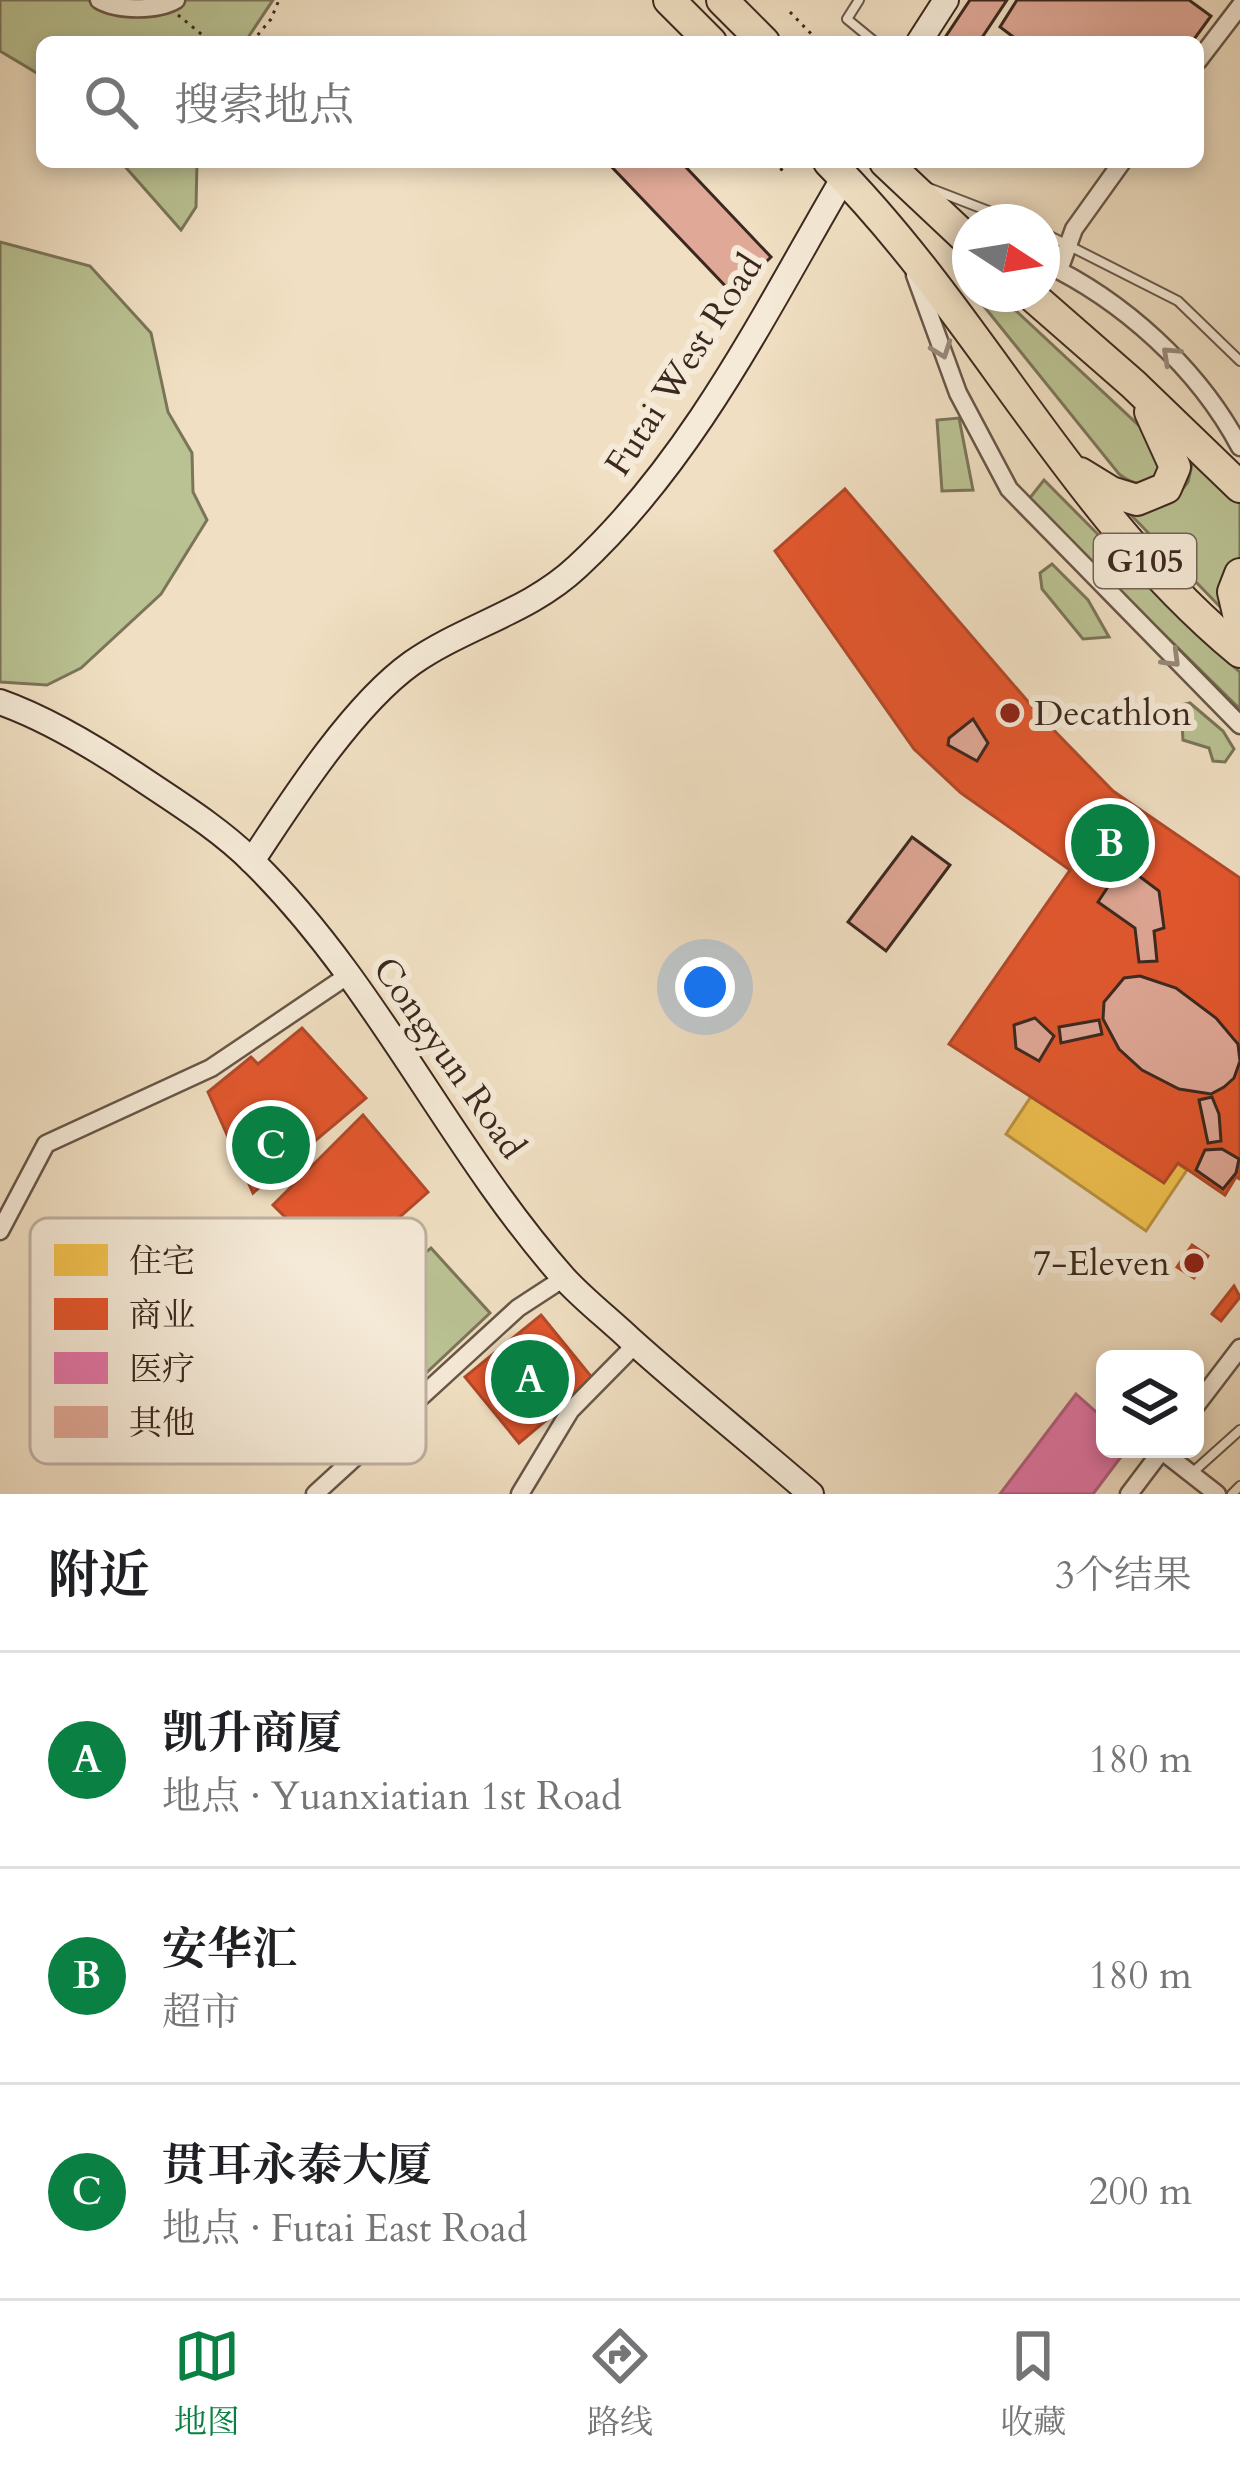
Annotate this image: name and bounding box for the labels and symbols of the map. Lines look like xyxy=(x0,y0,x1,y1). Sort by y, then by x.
north arrow xyxy=(952,204,1060,312)
street label: Futai West Road xyxy=(594,245,774,485)
one-way arrow xyxy=(928,339,953,360)
one-way arrow xyxy=(1162,347,1184,369)
road number: G105 xyxy=(1094,534,1196,588)
one-way arrow xyxy=(1157,645,1179,667)
place label: Decathlon xyxy=(1034,689,1192,738)
marker: Decathlon xyxy=(997,700,1023,726)
pin: B xyxy=(1071,798,1149,888)
street label: Congyun Road xyxy=(361,947,537,1169)
your location xyxy=(675,957,735,1017)
pin: C xyxy=(232,1100,310,1190)
legend xyxy=(30,1218,426,1464)
text: 住宅 xyxy=(129,1239,195,1284)
place label: 7-Eleven xyxy=(1033,1239,1171,1288)
marker: 7-Eleven xyxy=(1181,1250,1207,1276)
text: 商业 xyxy=(129,1293,195,1338)
pin: A xyxy=(491,1334,569,1424)
text: 医疗 xyxy=(129,1347,195,1392)
text: 其他 xyxy=(129,1401,195,1446)

